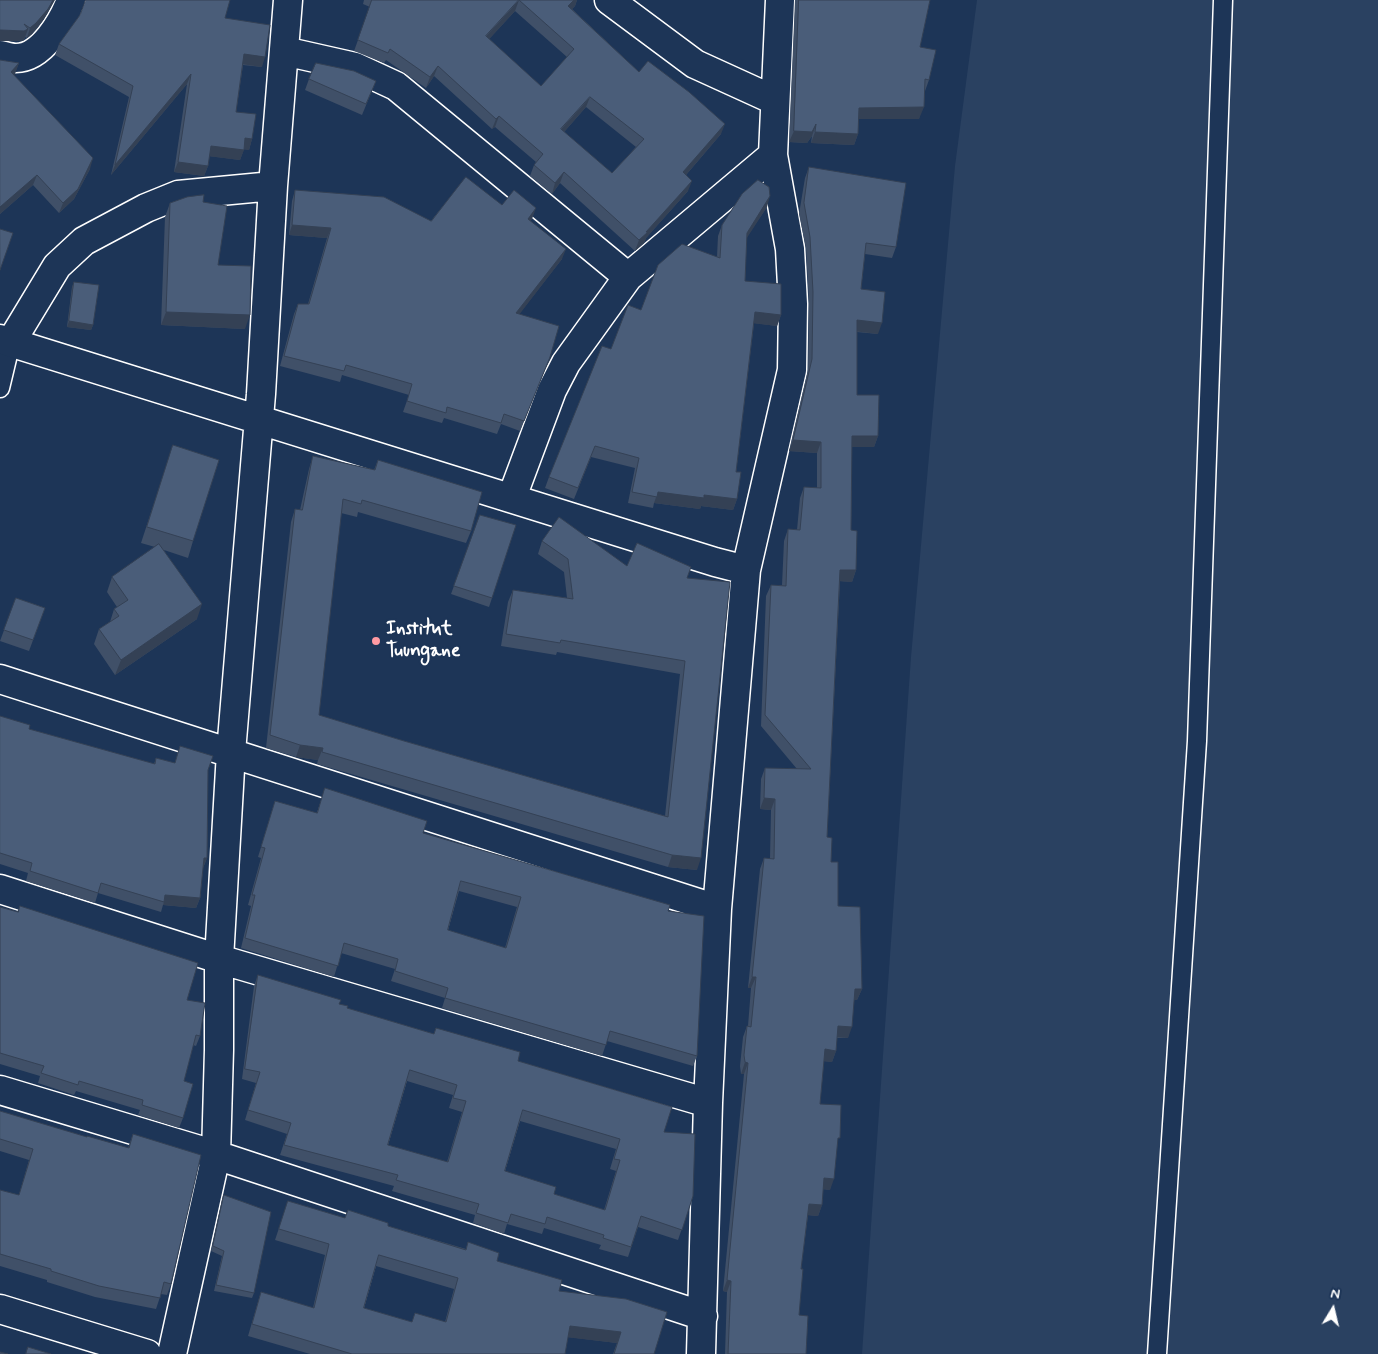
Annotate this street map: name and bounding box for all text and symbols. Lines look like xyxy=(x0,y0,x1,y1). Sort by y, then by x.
place label: Institut Tuungane xyxy=(386,619,460,663)
marker: Institut Tuungane xyxy=(370,635,382,647)
north arrow xyxy=(1308,1284,1358,1334)
text: N xyxy=(1329,1285,1341,1304)

